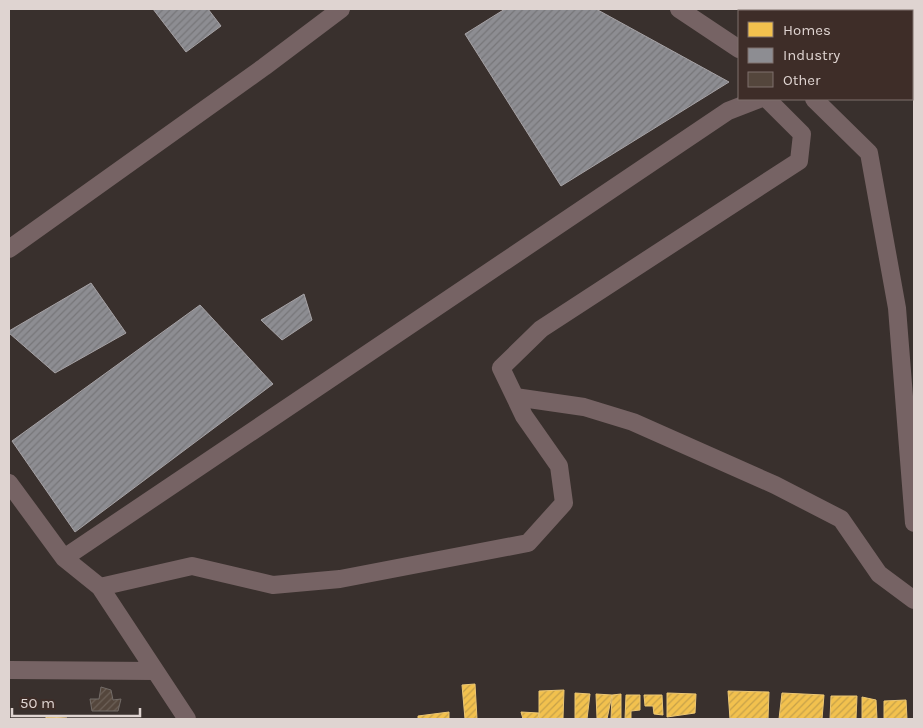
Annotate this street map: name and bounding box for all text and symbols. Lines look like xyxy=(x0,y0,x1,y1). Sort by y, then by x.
legend xyxy=(738,10,913,100)
text: Homes xyxy=(783,21,831,39)
text: Industry xyxy=(783,46,840,64)
text: Other xyxy=(783,71,821,89)
scale bar xyxy=(12,686,140,718)
text: 50 m xyxy=(20,694,55,712)

